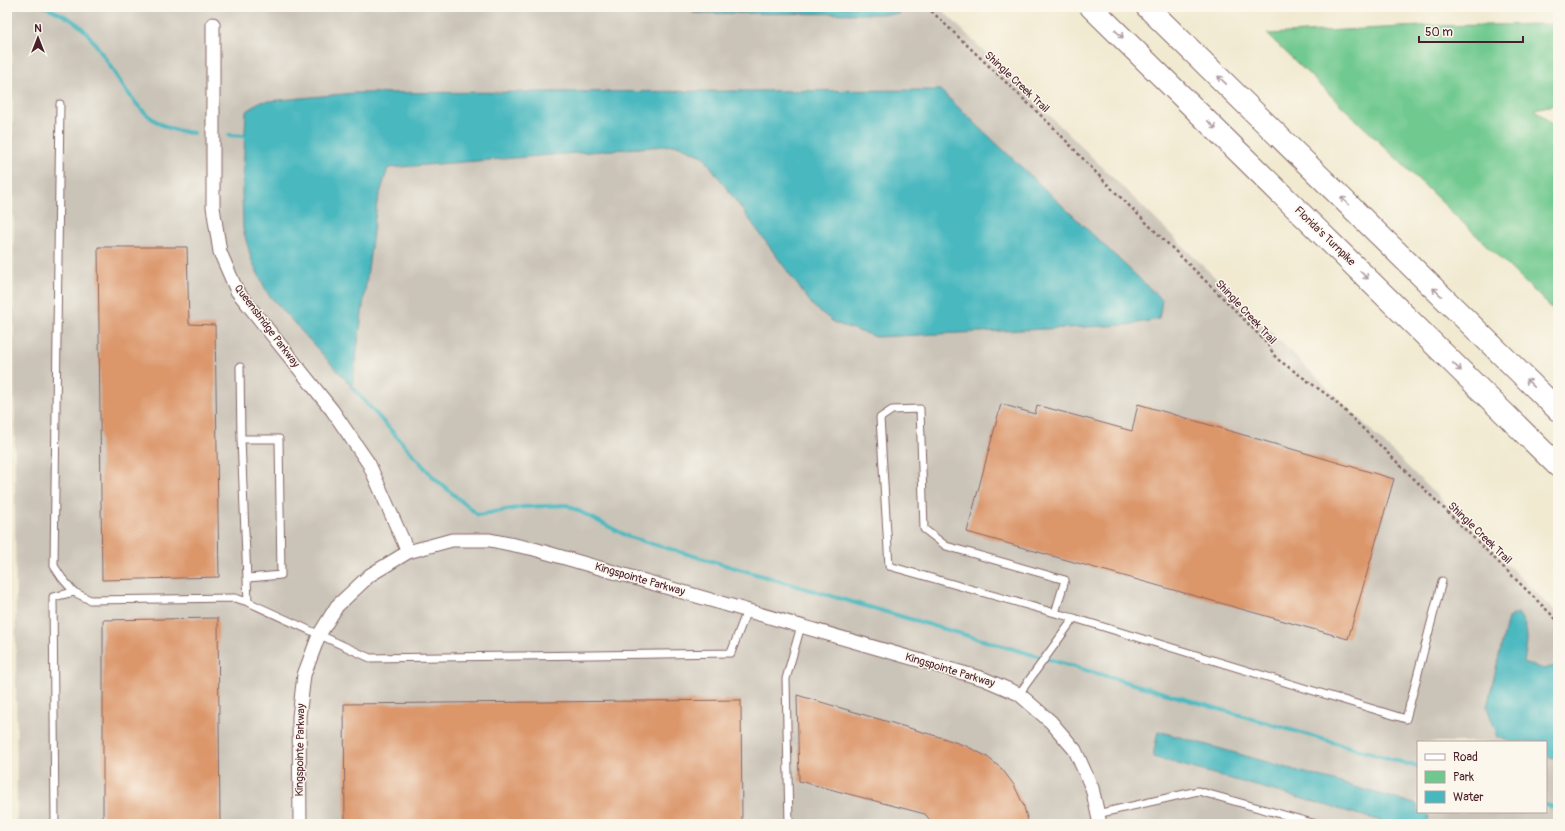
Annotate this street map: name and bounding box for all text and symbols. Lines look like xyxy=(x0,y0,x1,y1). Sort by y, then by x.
north arrow xyxy=(18,18,58,58)
scale bar xyxy=(1419,18,1523,44)
text: N xyxy=(34,22,42,35)
text: 50 m xyxy=(1425,25,1453,40)
one-way arrow xyxy=(1114,29,1124,39)
street label: Shingle Creek Trail xyxy=(982,49,1052,115)
one-way arrow xyxy=(1217,75,1227,85)
one-way arrow xyxy=(1207,121,1217,130)
one-way arrow xyxy=(1340,196,1350,206)
street label: Florida's Turnpike xyxy=(1292,204,1359,269)
one-way arrow xyxy=(1359,270,1369,280)
street label: Shingle Creek Trail xyxy=(1213,277,1279,347)
street label: Queensbridge Parkway xyxy=(232,282,303,370)
one-way arrow xyxy=(1432,287,1442,297)
one-way arrow xyxy=(1452,362,1462,371)
one-way arrow xyxy=(1525,378,1535,388)
street label: Shingle Creek Trail xyxy=(1445,499,1515,567)
street label: Kingspointe Parkway xyxy=(594,560,687,598)
street label: Kingspointe Parkway xyxy=(904,650,997,690)
street label: Kingspointe Parkway xyxy=(293,703,307,797)
legend xyxy=(1417,741,1547,813)
text: Road xyxy=(1453,750,1478,765)
text: Park xyxy=(1453,770,1474,785)
text: Water xyxy=(1453,790,1484,805)

